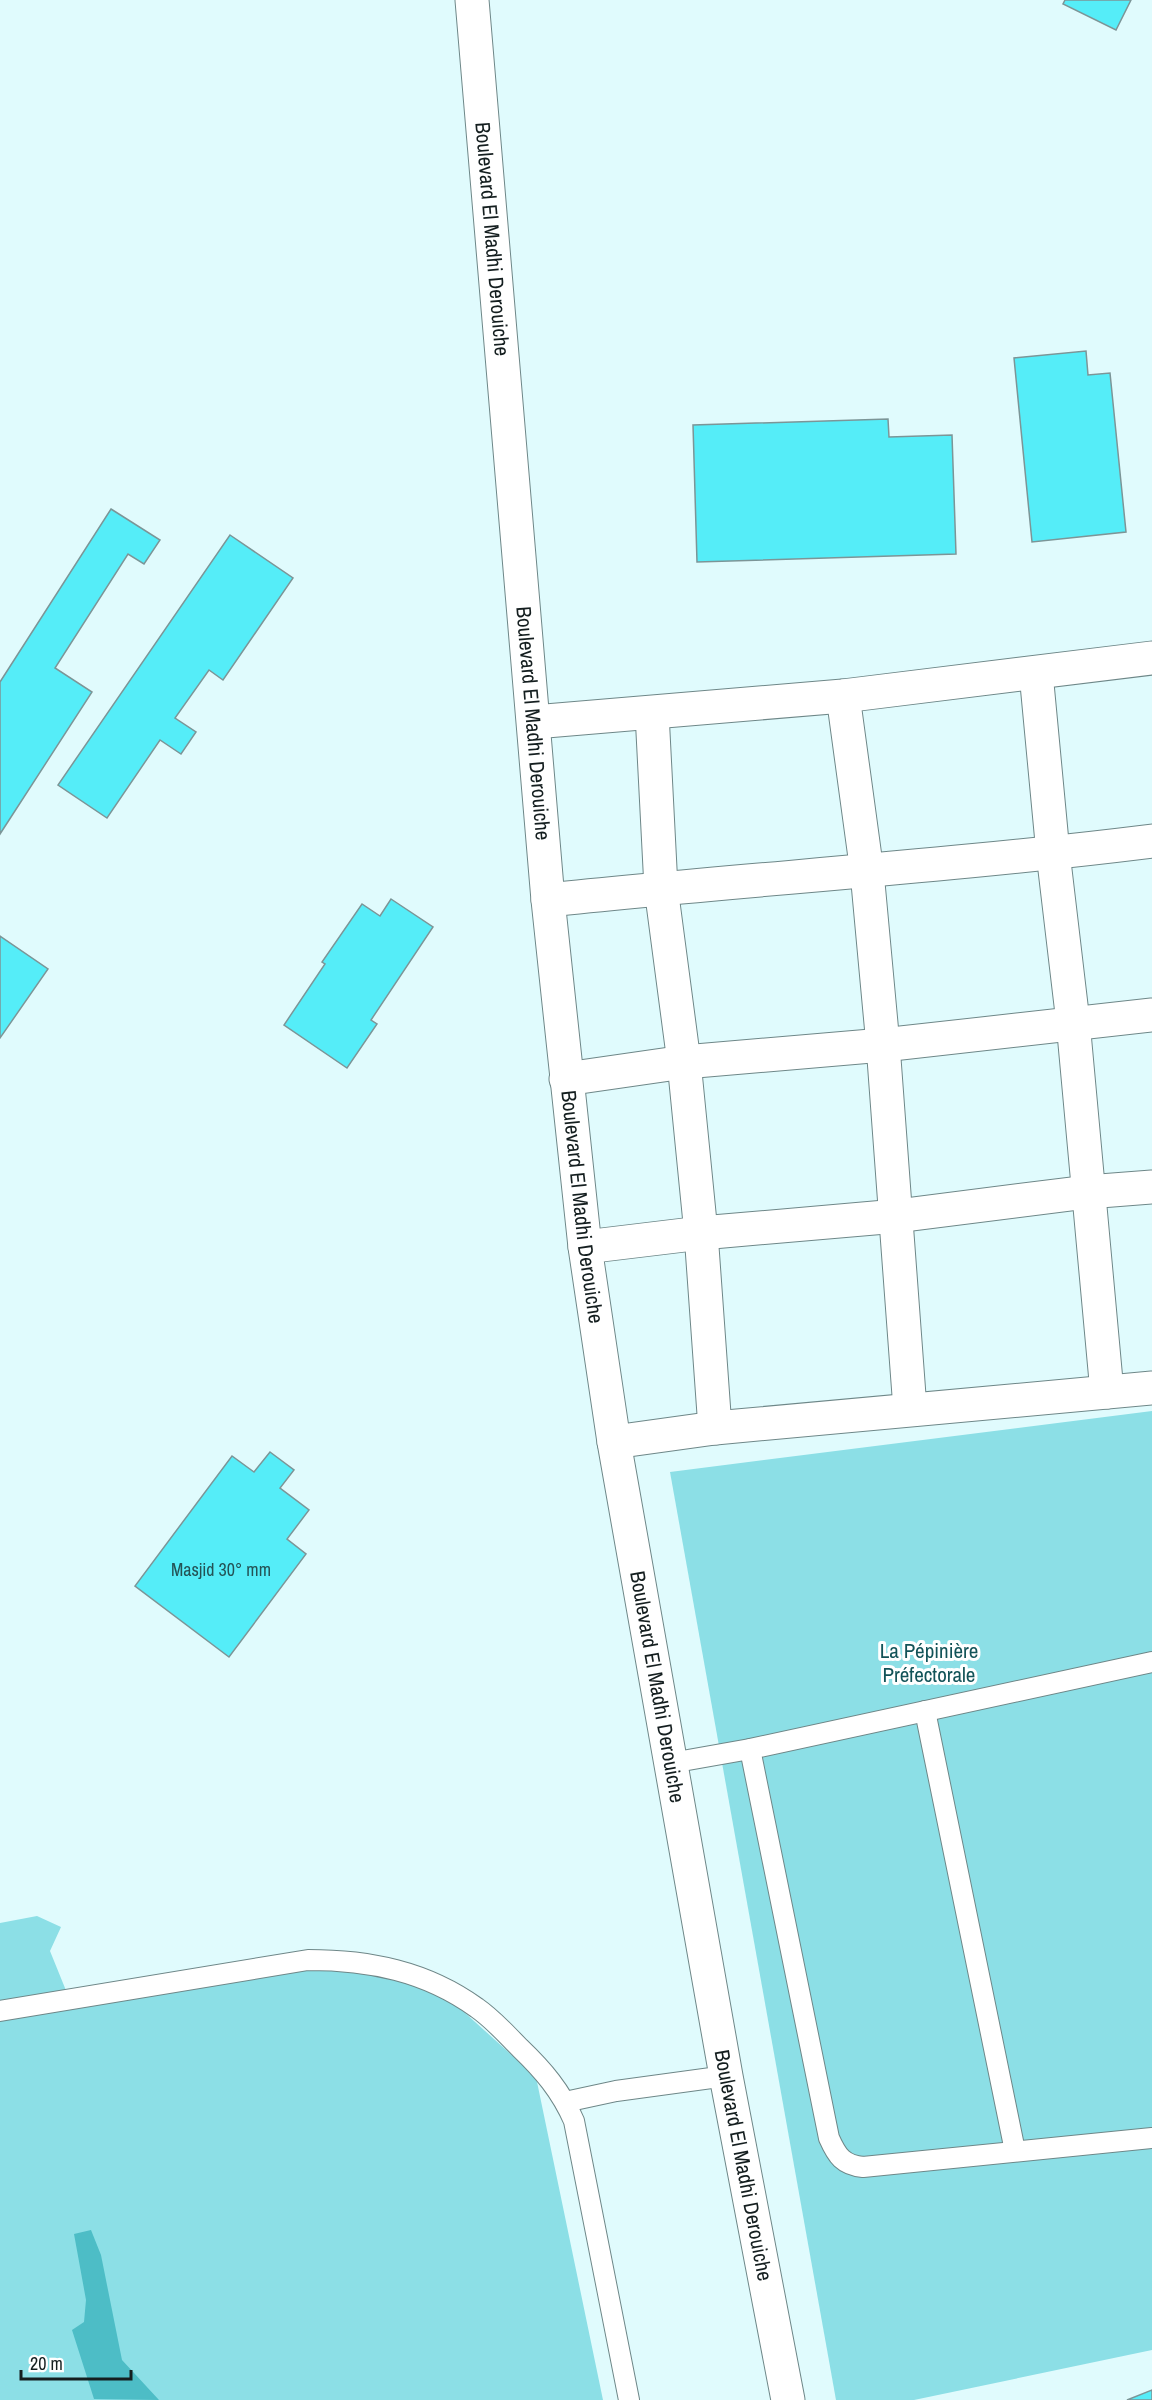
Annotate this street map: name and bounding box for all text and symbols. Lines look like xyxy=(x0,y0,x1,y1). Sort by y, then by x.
street label: Boulevard El Madhi Derouiche xyxy=(468,121,517,357)
street label: Boulevard El Madhi Derouiche xyxy=(509,605,558,842)
street label: Boulevard El Madhi Derouiche xyxy=(554,1089,611,1325)
house number: Masjid 30° mm xyxy=(171,1557,271,1582)
street label: Boulevard El Madhi Derouiche xyxy=(623,1569,692,1805)
park label: La Pépinière Préfectorale xyxy=(880,1636,978,1689)
street label: Boulevard El Madhi Derouiche xyxy=(708,2047,780,2283)
scale bar xyxy=(21,2343,130,2381)
text: 20 m xyxy=(30,2351,63,2376)

